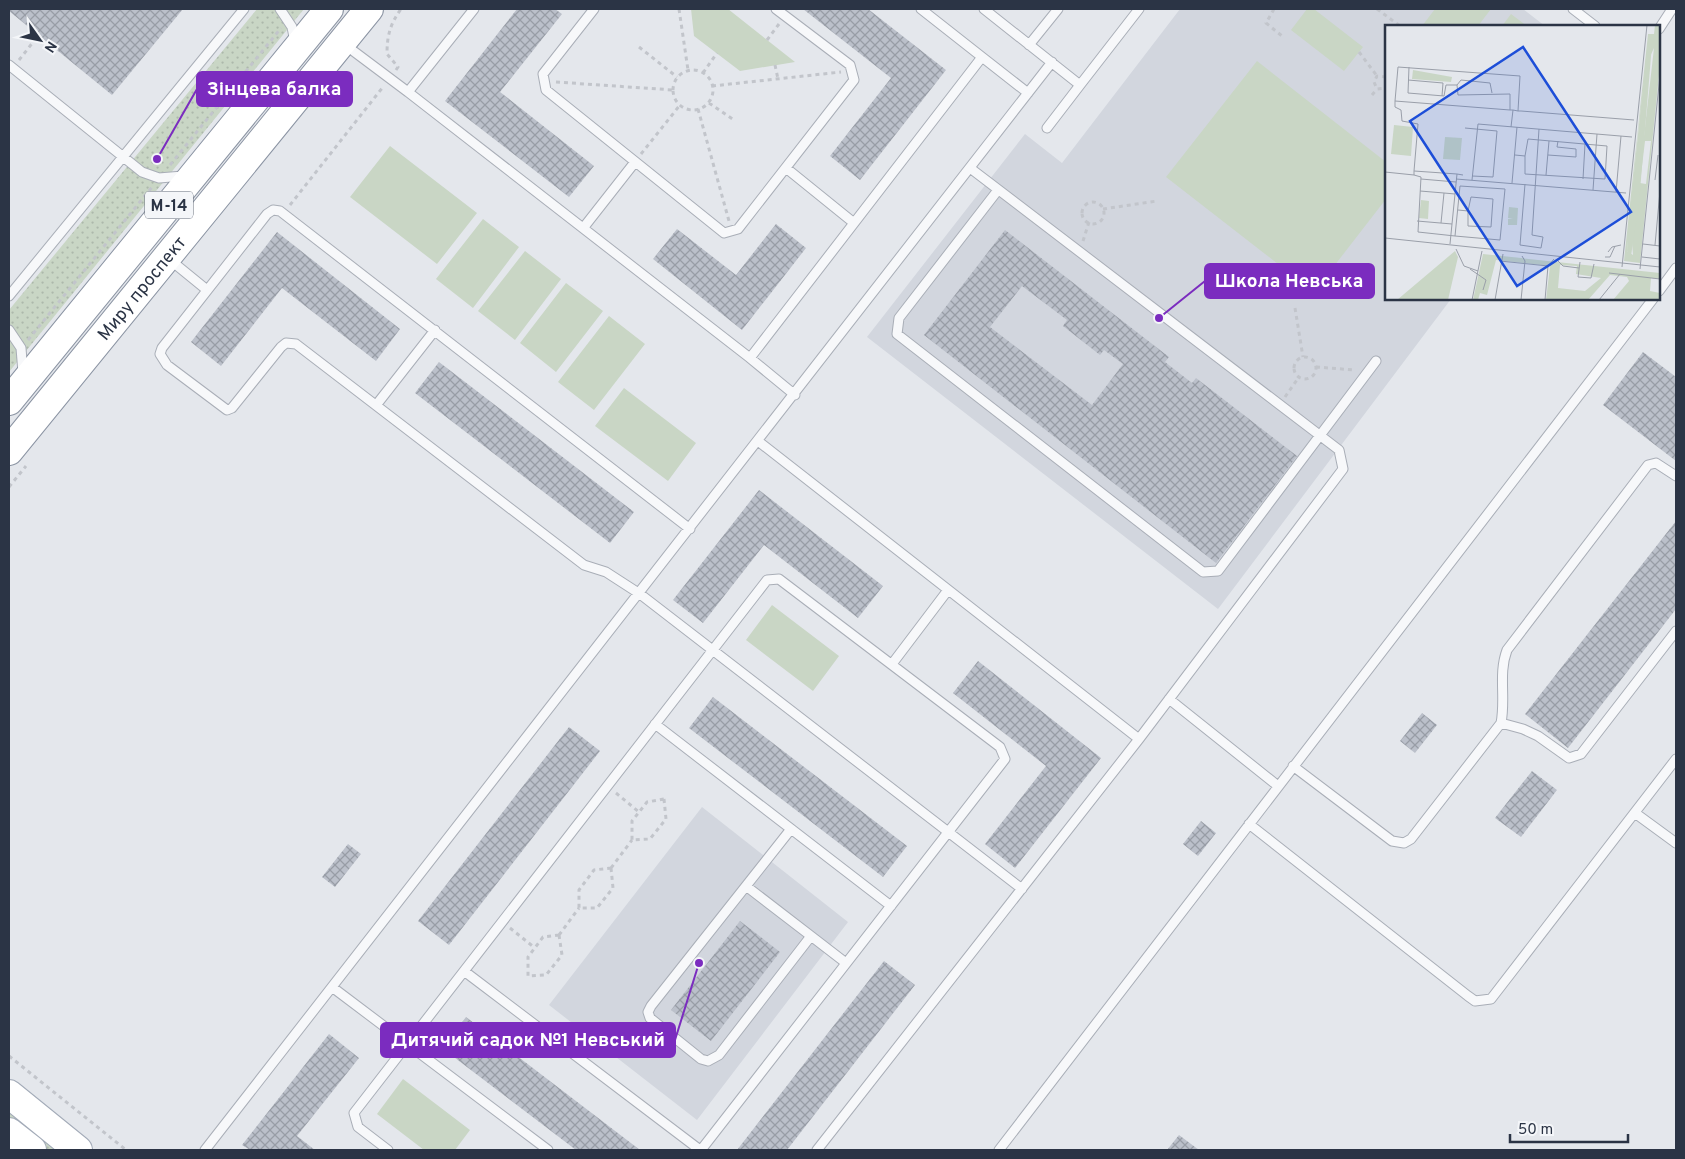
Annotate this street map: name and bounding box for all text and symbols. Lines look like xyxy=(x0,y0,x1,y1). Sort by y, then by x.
north arrow xyxy=(15,15,65,65)
inset map xyxy=(1385,25,1660,300)
text: N xyxy=(40,37,60,55)
callout: Зінцева балка xyxy=(197,72,352,106)
text: Зінцева балка xyxy=(207,78,341,102)
road number: М-14 xyxy=(145,192,193,218)
street label: Миру проспект xyxy=(93,232,192,346)
callout: Школа Невська xyxy=(1205,264,1374,298)
text: Школа Невська xyxy=(1215,270,1363,294)
callout: Дитячий садок №1 Невський xyxy=(381,1023,675,1057)
text: Дитячий садок №1 Невський xyxy=(391,1029,665,1053)
scale bar xyxy=(1510,1112,1628,1144)
text: 50 m xyxy=(1518,1121,1553,1140)

